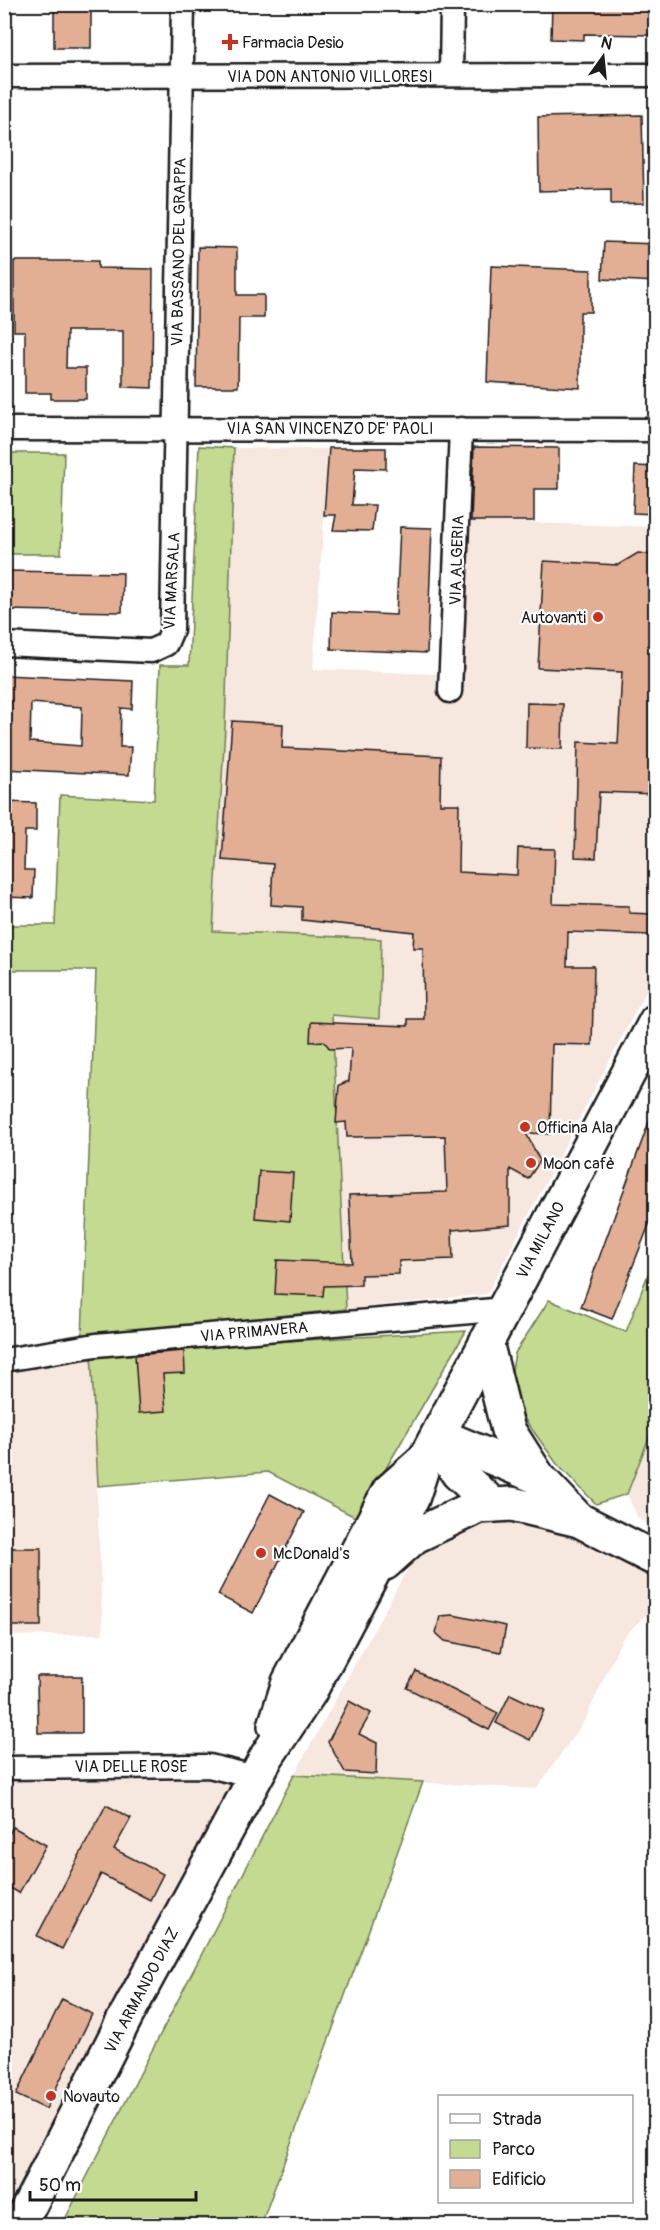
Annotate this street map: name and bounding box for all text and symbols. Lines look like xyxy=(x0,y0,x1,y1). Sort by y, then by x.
north arrow xyxy=(573,27,633,87)
text: N xyxy=(599,32,615,55)
place label: Farmacia Desio xyxy=(242,33,344,53)
marker: Farmacia Desio xyxy=(223,35,237,49)
street label: VIA DON ANTONIO VILLORESI xyxy=(227,67,433,87)
street label: VIA BASSANO DEL GRAPPA xyxy=(167,158,191,346)
street label: VIA SAN VINCENZO DE' PAOLI xyxy=(227,419,433,439)
street label: VIA ALGERIA xyxy=(445,514,469,606)
street label: VIA MARSALA xyxy=(159,531,185,631)
place label: Autovanti xyxy=(521,608,586,628)
marker: Autovanti xyxy=(591,610,605,624)
place label: Officina Ala xyxy=(537,1118,613,1138)
marker: Officina Ala xyxy=(518,1120,532,1134)
place label: Moon cafè xyxy=(543,1154,615,1174)
marker: Moon cafè xyxy=(524,1156,538,1170)
street label: VIA MILANO xyxy=(512,1199,570,1282)
street label: VIA PRIMAVERA xyxy=(199,1317,309,1347)
place label: McDonald's xyxy=(273,1544,350,1564)
marker: McDonald's xyxy=(254,1546,268,1560)
street label: VIA DELLE ROSE xyxy=(74,1757,188,1777)
street label: VIA ARMANDO DIAZ xyxy=(100,1924,184,2057)
place label: Novauto xyxy=(63,2087,120,2107)
marker: Novauto xyxy=(44,2089,58,2103)
legend xyxy=(438,2095,633,2203)
text: Strada xyxy=(492,2108,542,2131)
text: Parco xyxy=(492,2138,535,2161)
scale bar xyxy=(30,2164,196,2202)
text: Edificio xyxy=(492,2168,546,2191)
text: 50 m xyxy=(39,2174,81,2197)

